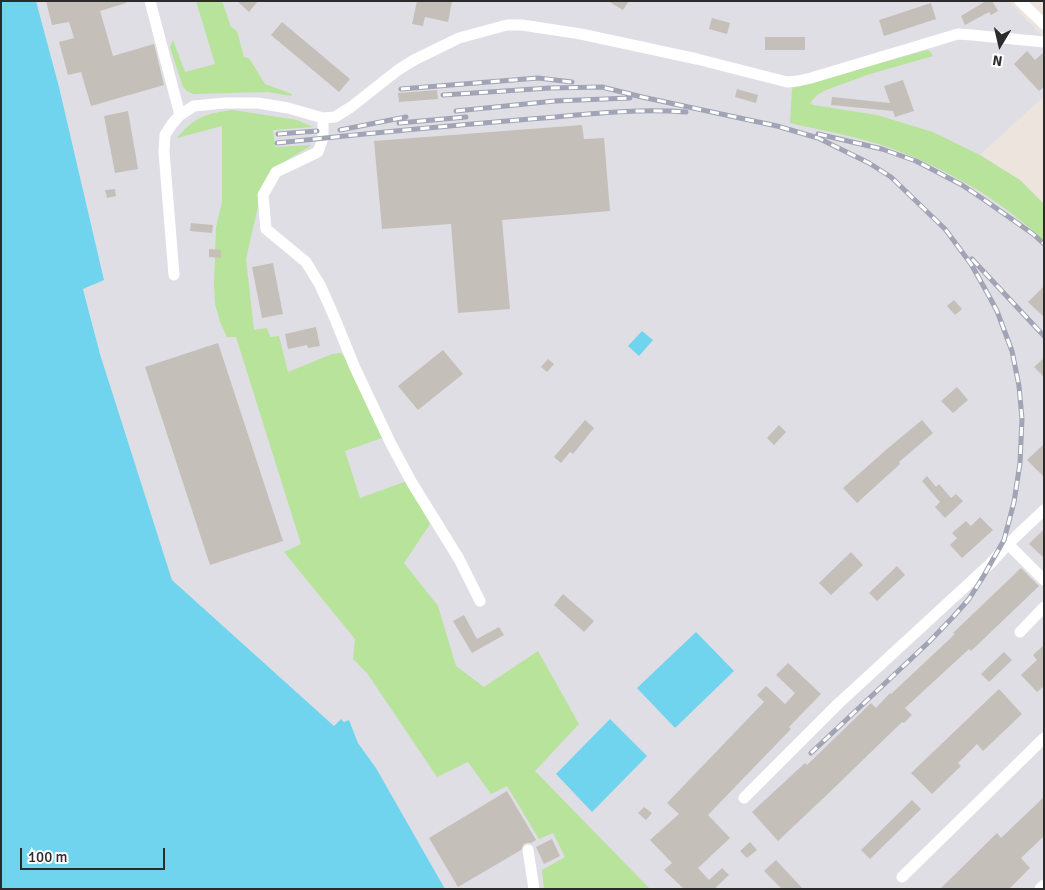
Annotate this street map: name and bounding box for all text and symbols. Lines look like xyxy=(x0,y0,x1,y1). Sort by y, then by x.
north arrow xyxy=(975,20,1025,70)
text: N xyxy=(991,51,1004,69)
scale bar xyxy=(22,838,168,870)
text: 100 m xyxy=(28,848,68,866)

